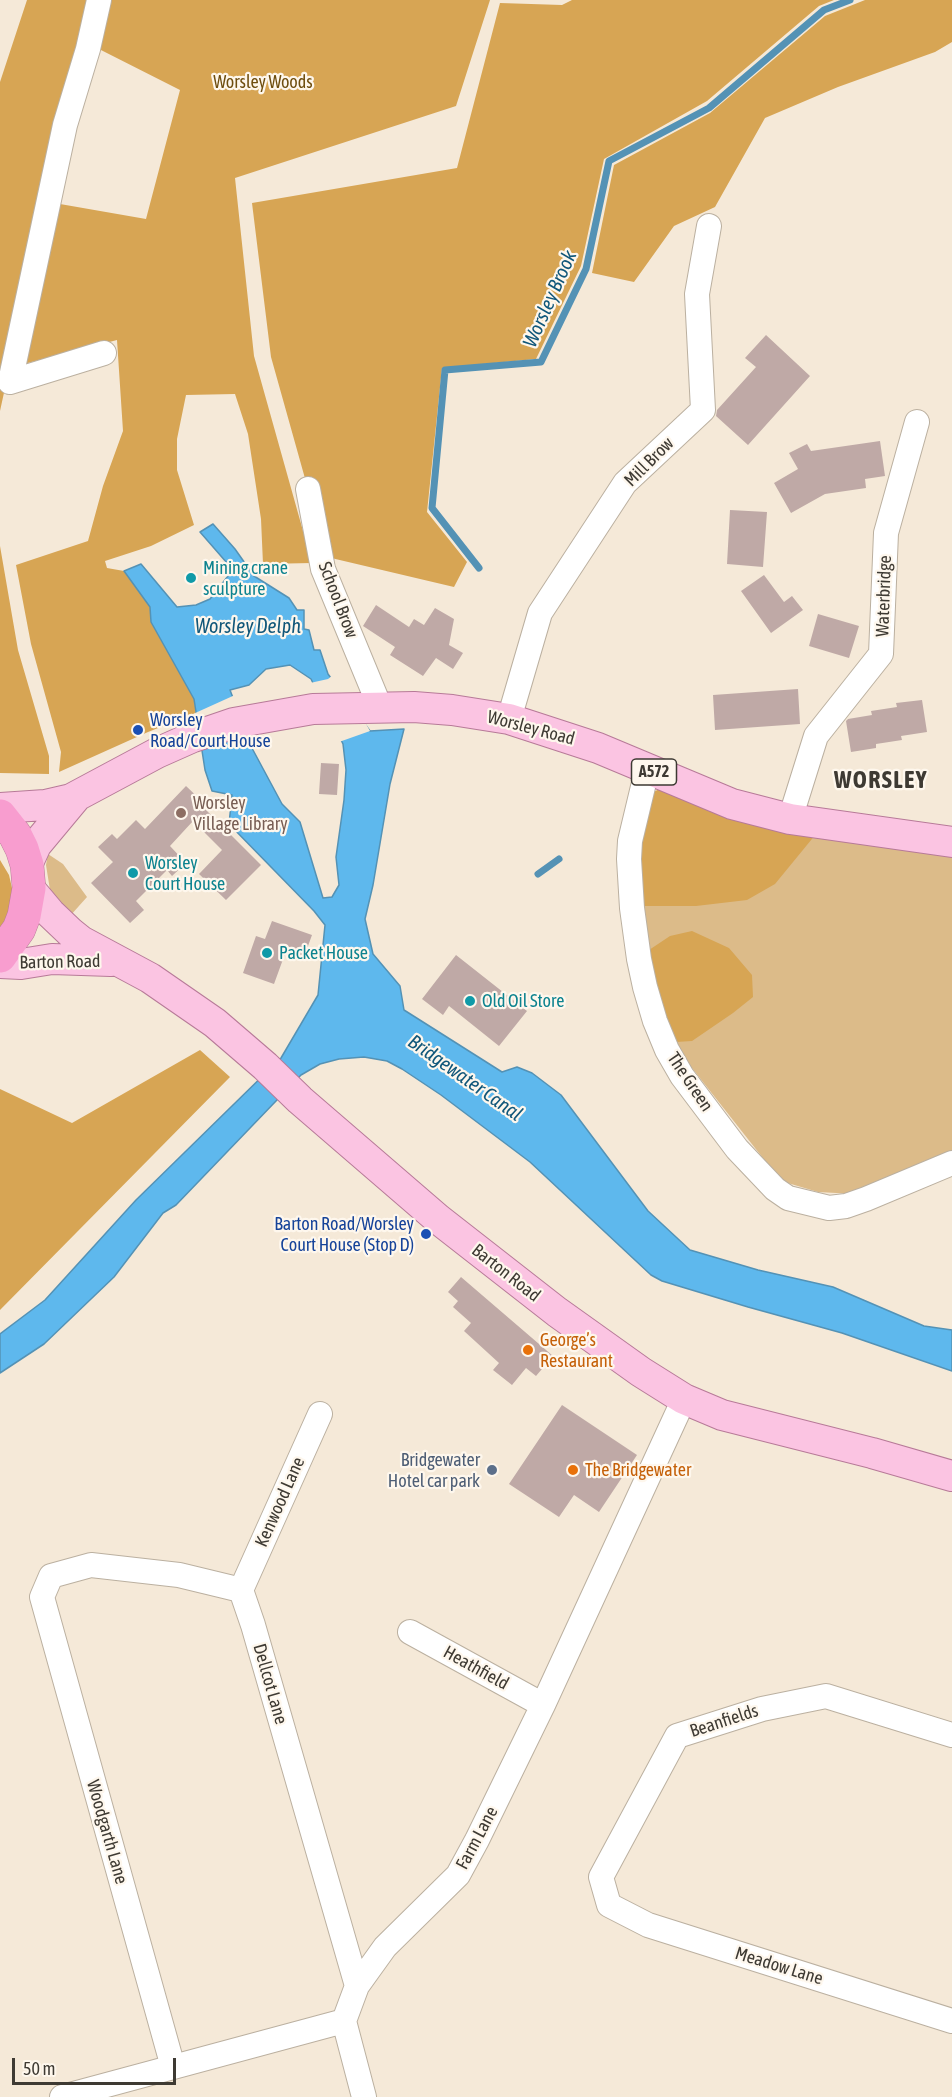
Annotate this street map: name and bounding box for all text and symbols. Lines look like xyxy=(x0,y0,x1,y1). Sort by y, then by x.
park label: Worsley Woods xyxy=(213,71,313,93)
water label: Worsley Brook xyxy=(518,247,582,351)
street label: Mill Brow xyxy=(620,433,678,491)
street label: Waterbridge xyxy=(872,555,896,637)
place label: Mining crane sculpture xyxy=(203,557,288,600)
street label: School Brow xyxy=(314,559,362,641)
marker: Mining crane sculpture xyxy=(184,571,198,585)
water label: Worsley Delph xyxy=(195,615,301,639)
street label: Worsley Road xyxy=(485,706,577,750)
place label: Worsley Road/Court House xyxy=(150,709,271,752)
marker: Worsley Road/Court House xyxy=(131,723,145,737)
road number: A572 xyxy=(632,759,676,785)
district label: WORSLEY xyxy=(834,766,928,794)
place label: Worsley Village Library xyxy=(193,792,288,834)
marker: Worsley Village Library xyxy=(174,806,188,820)
place label: Worsley Court House xyxy=(145,852,225,894)
marker: Worsley Court House xyxy=(126,866,140,880)
place label: Packet House xyxy=(279,942,368,964)
marker: Packet House xyxy=(260,946,274,960)
street label: Barton Road xyxy=(19,950,101,974)
place label: Old Oil Store xyxy=(482,990,564,1012)
marker: Old Oil Store xyxy=(463,994,477,1008)
water label: Bridgewater Canal xyxy=(403,1030,527,1126)
street label: The Green xyxy=(662,1048,718,1116)
place label: Barton Road/Worsley Court House (Stop D) xyxy=(274,1213,414,1256)
marker: Barton Road/Worsley Court House (Stop D) xyxy=(419,1227,433,1241)
street label: Barton Road xyxy=(467,1240,545,1306)
place label: George’s Restaurant xyxy=(540,1329,613,1372)
marker: George’s Restaurant xyxy=(521,1343,535,1357)
place label: Bridgewater Hotel car park xyxy=(388,1449,480,1492)
street label: Kenwood Lane xyxy=(251,1454,309,1550)
place label: The Bridgewater xyxy=(585,1459,691,1481)
marker: Bridgewater Hotel car park xyxy=(485,1463,499,1477)
marker: The Bridgewater xyxy=(566,1463,580,1477)
street label: Dellcot Lane xyxy=(248,1641,292,1727)
street label: Heathfield xyxy=(440,1641,512,1695)
street label: Beanfields xyxy=(687,1700,761,1742)
street label: Woodgarth Lane xyxy=(82,1777,132,1887)
street label: Farm Lane xyxy=(451,1803,503,1873)
street label: Meadow Lane xyxy=(732,1942,826,1990)
scale bar xyxy=(15,2046,178,2084)
text: 50 m xyxy=(23,2058,55,2079)

